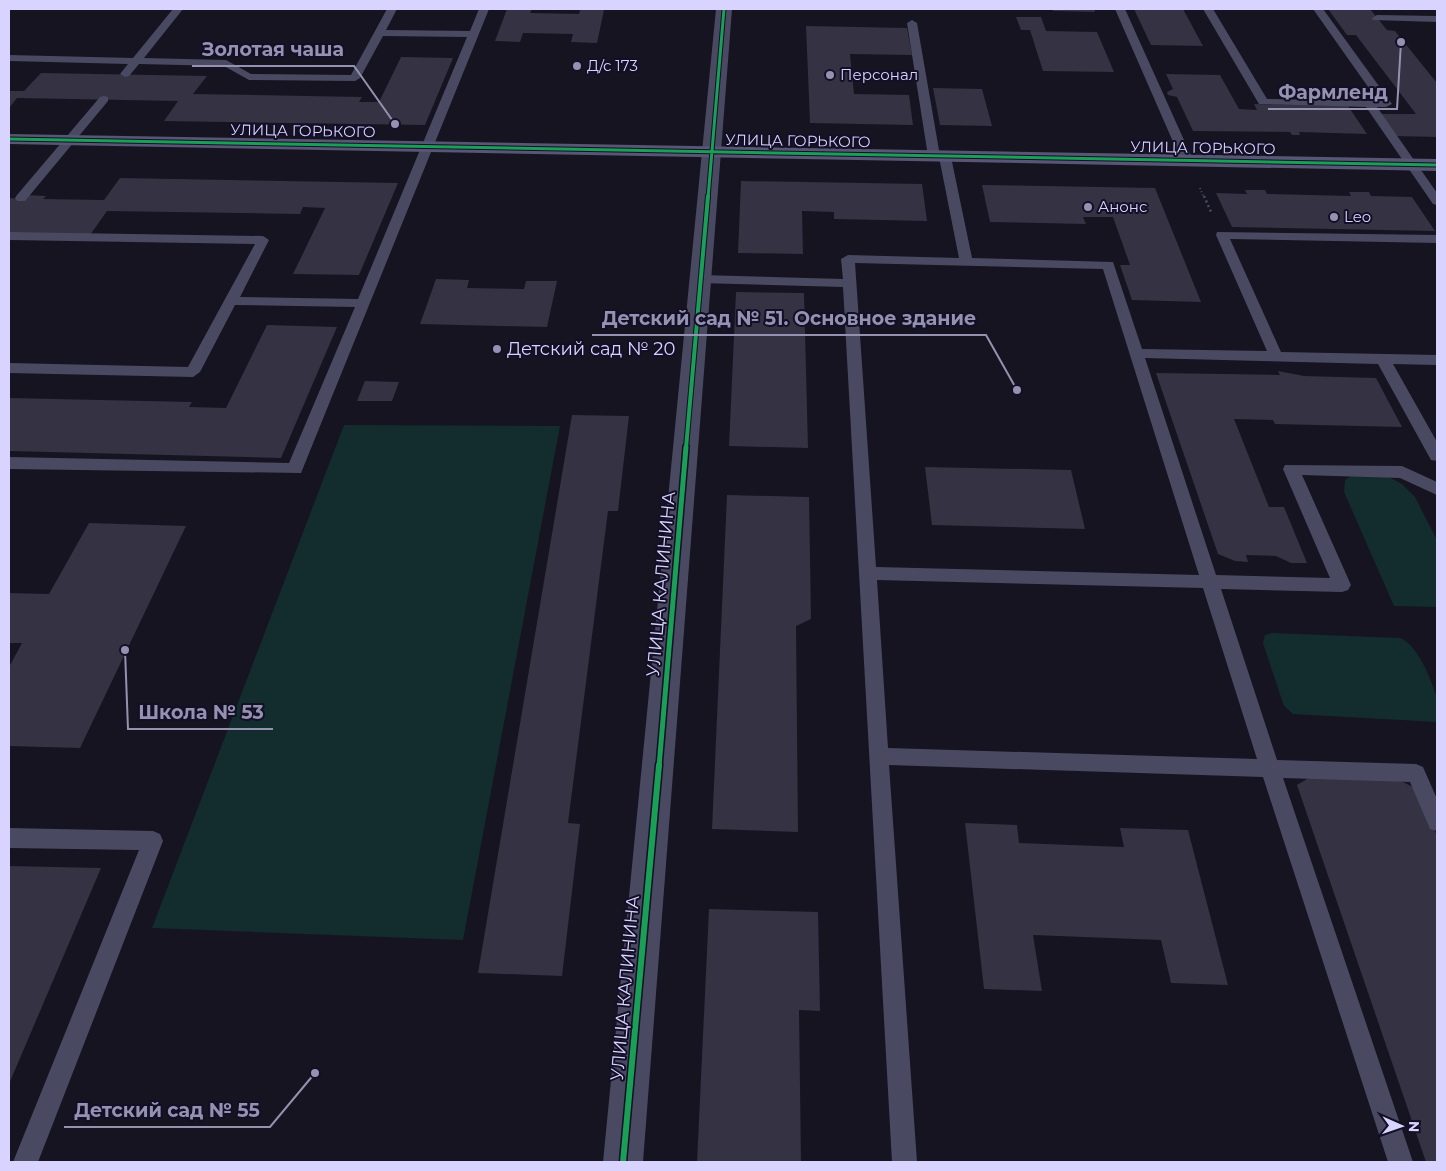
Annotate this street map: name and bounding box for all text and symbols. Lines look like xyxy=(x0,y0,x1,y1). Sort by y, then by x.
callout: Золотая чаша xyxy=(192,32,354,66)
text: Золотая чаша xyxy=(201,38,344,61)
place label: Д/с 173 xyxy=(587,56,638,75)
marker: Д/с 173 xyxy=(571,60,583,72)
place label: Персонал xyxy=(840,65,918,84)
marker: Персонал xyxy=(824,69,836,81)
callout: Фармленд xyxy=(1268,75,1397,109)
text: Фармленд xyxy=(1278,81,1388,104)
street label: УЛИЦА ГОРЬКОГО xyxy=(230,120,376,141)
street label: УЛИЦА ГОРЬКОГО xyxy=(725,130,871,151)
street label: УЛИЦА ГОРЬКОГО xyxy=(1130,137,1276,158)
place label: Анонс xyxy=(1098,197,1147,216)
marker: Анонс xyxy=(1082,201,1094,213)
place label: Leo xyxy=(1344,207,1371,226)
marker: Leo xyxy=(1328,211,1340,223)
callout: Детский сад № 51. Основное здание xyxy=(592,301,986,335)
text: Детский сад № 51. Основное здание xyxy=(602,307,976,330)
place label: Детский сад № 20 xyxy=(507,338,675,360)
marker: Детский сад № 20 xyxy=(491,343,503,355)
street label: УЛИЦА КАЛИНИНА xyxy=(642,490,680,678)
callout: Школа № 53 xyxy=(128,695,273,729)
text: Школа № 53 xyxy=(138,701,264,724)
street label: УЛИЦА КАЛИНИНА xyxy=(606,894,644,1082)
callout: Детский сад № 55 xyxy=(64,1093,270,1127)
text: Детский сад № 55 xyxy=(74,1099,260,1122)
north arrow xyxy=(1376,1101,1426,1151)
text: N xyxy=(1405,1120,1423,1132)

